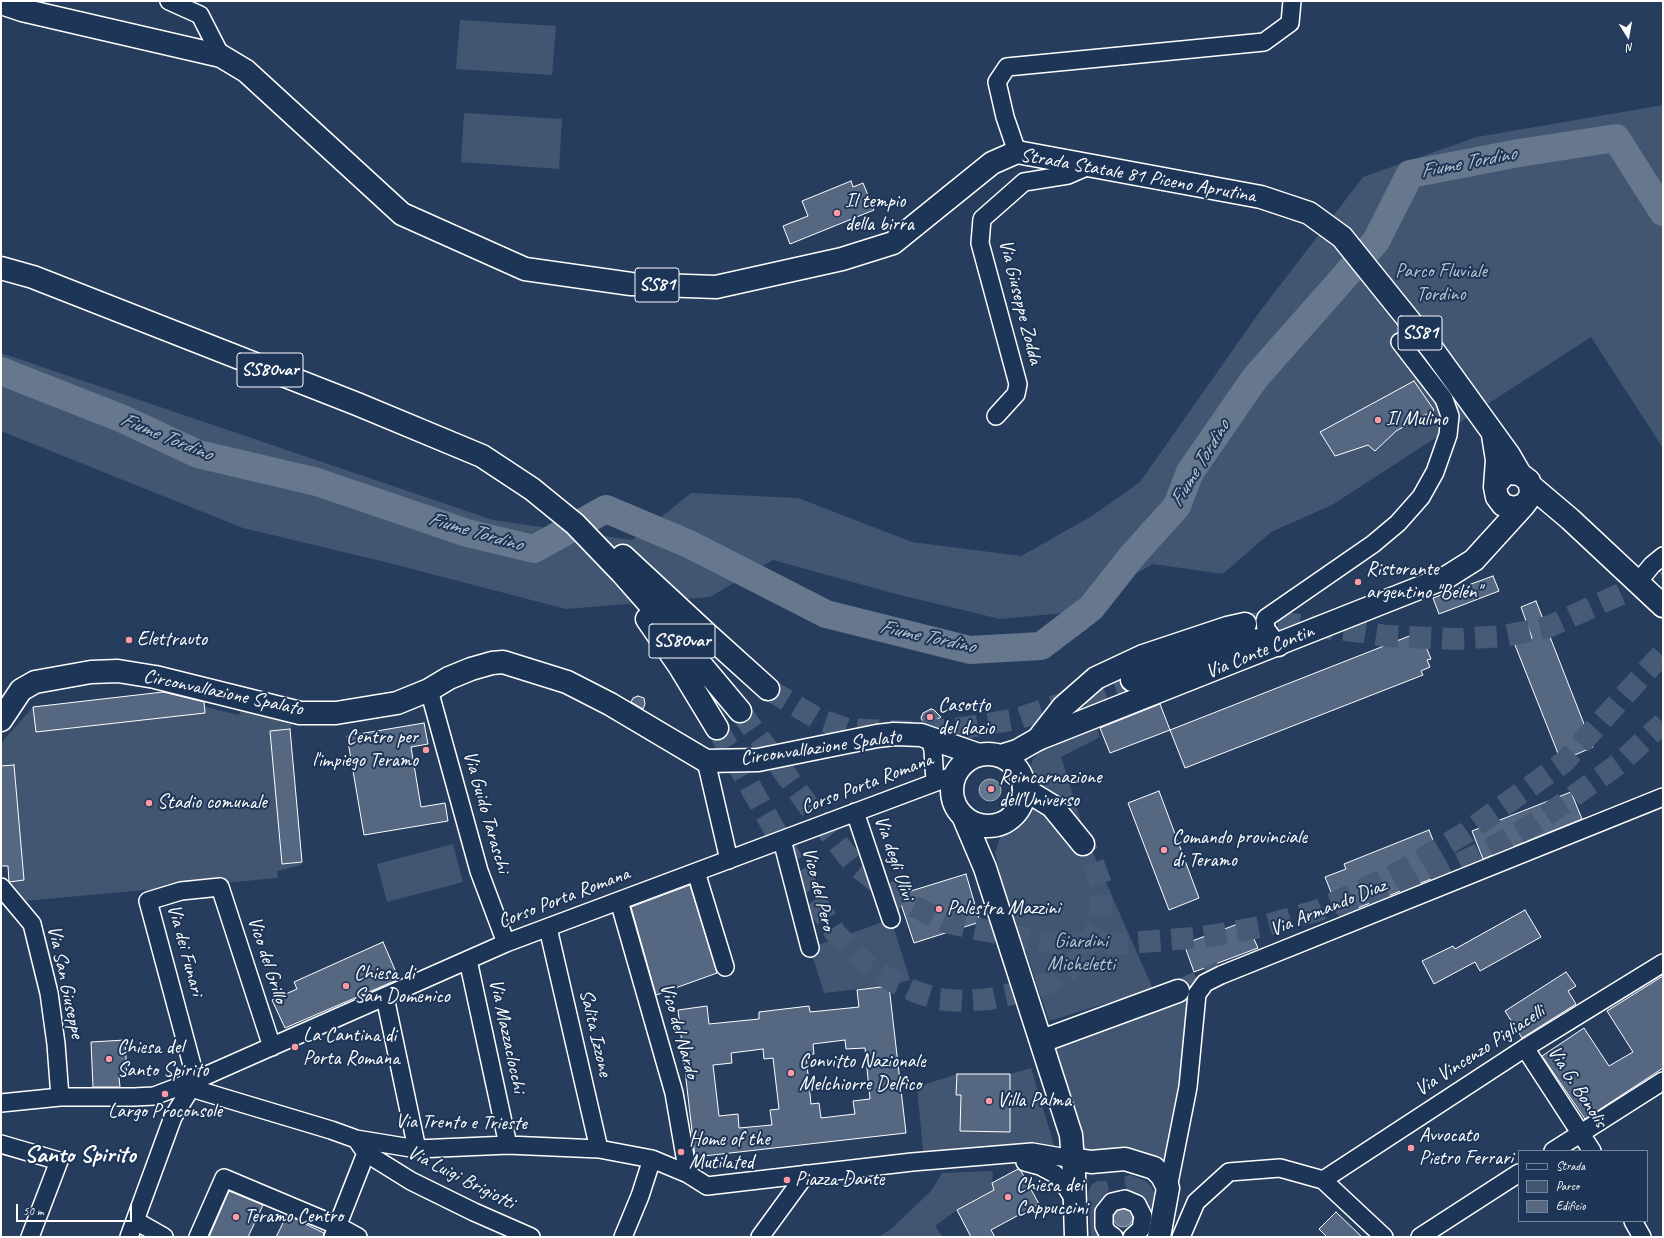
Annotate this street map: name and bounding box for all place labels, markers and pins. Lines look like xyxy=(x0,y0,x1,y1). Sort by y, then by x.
place label: Il tempio della birra xyxy=(845,190,914,237)
marker: Il tempio della birra xyxy=(832,208,842,218)
place label: Il Mulino xyxy=(1386,408,1448,432)
marker: Il Mulino xyxy=(1373,415,1383,425)
place label: Ristorante argentino "Belén" xyxy=(1366,558,1481,605)
marker: Ristorante argentino "Belén" xyxy=(1353,577,1363,587)
place label: Elettrauto xyxy=(137,628,207,652)
marker: Elettrauto xyxy=(124,635,134,645)
place label: Casotto del dazio xyxy=(938,694,994,741)
marker: Casotto del dazio xyxy=(925,712,935,722)
place label: Centro per l'impiego Teramo xyxy=(312,726,418,773)
marker: Centro per l'impiego Teramo xyxy=(421,745,431,755)
place label: Reincarnazione dell’Universo xyxy=(999,766,1102,813)
marker: Reincarnazione dell’Universo xyxy=(986,784,996,794)
place label: Stadio comunale xyxy=(157,791,267,815)
marker: Stadio comunale xyxy=(144,798,154,808)
place label: Comando provinciale di Teramo xyxy=(1172,826,1307,873)
marker: Comando provinciale di Teramo xyxy=(1159,845,1169,855)
place label: Palestra Mazzini xyxy=(947,897,1060,921)
marker: Palestra Mazzini xyxy=(934,904,944,914)
place label: Chiesa di San Domenico xyxy=(354,962,450,1009)
marker: Chiesa di San Domenico xyxy=(341,981,351,991)
place label: La Cantina di Porta Romana xyxy=(303,1024,399,1071)
place label: Chiesa del Santo Spirito xyxy=(117,1036,208,1083)
marker: La Cantina di Porta Romana xyxy=(290,1042,300,1052)
place label: Convitto Nazionale Melchiorre Delfico xyxy=(799,1050,925,1097)
marker: Chiesa del Santo Spirito xyxy=(104,1054,114,1064)
marker: Convitto Nazionale Melchiorre Delfico xyxy=(786,1068,796,1078)
marker: Largo Proconsole xyxy=(160,1089,170,1099)
place label: Villa Palma xyxy=(997,1089,1071,1113)
marker: Villa Palma xyxy=(984,1096,994,1106)
place label: Largo Proconsole xyxy=(108,1100,222,1124)
place label: Avvocato Pietro Ferrari xyxy=(1419,1124,1513,1171)
place label: Home of the Mutilated xyxy=(689,1128,770,1175)
marker: Avvocato Pietro Ferrari xyxy=(1406,1143,1416,1153)
marker: Home of the Mutilated xyxy=(676,1147,686,1157)
place label: Piazza Dante xyxy=(795,1168,884,1192)
place label: Chiesa dei Cappuccini xyxy=(1016,1174,1088,1221)
marker: Piazza Dante xyxy=(782,1175,792,1185)
marker: Chiesa dei Cappuccini xyxy=(1003,1192,1013,1202)
place label: Teramo Centro xyxy=(244,1205,343,1229)
marker: Teramo Centro xyxy=(231,1212,241,1222)

